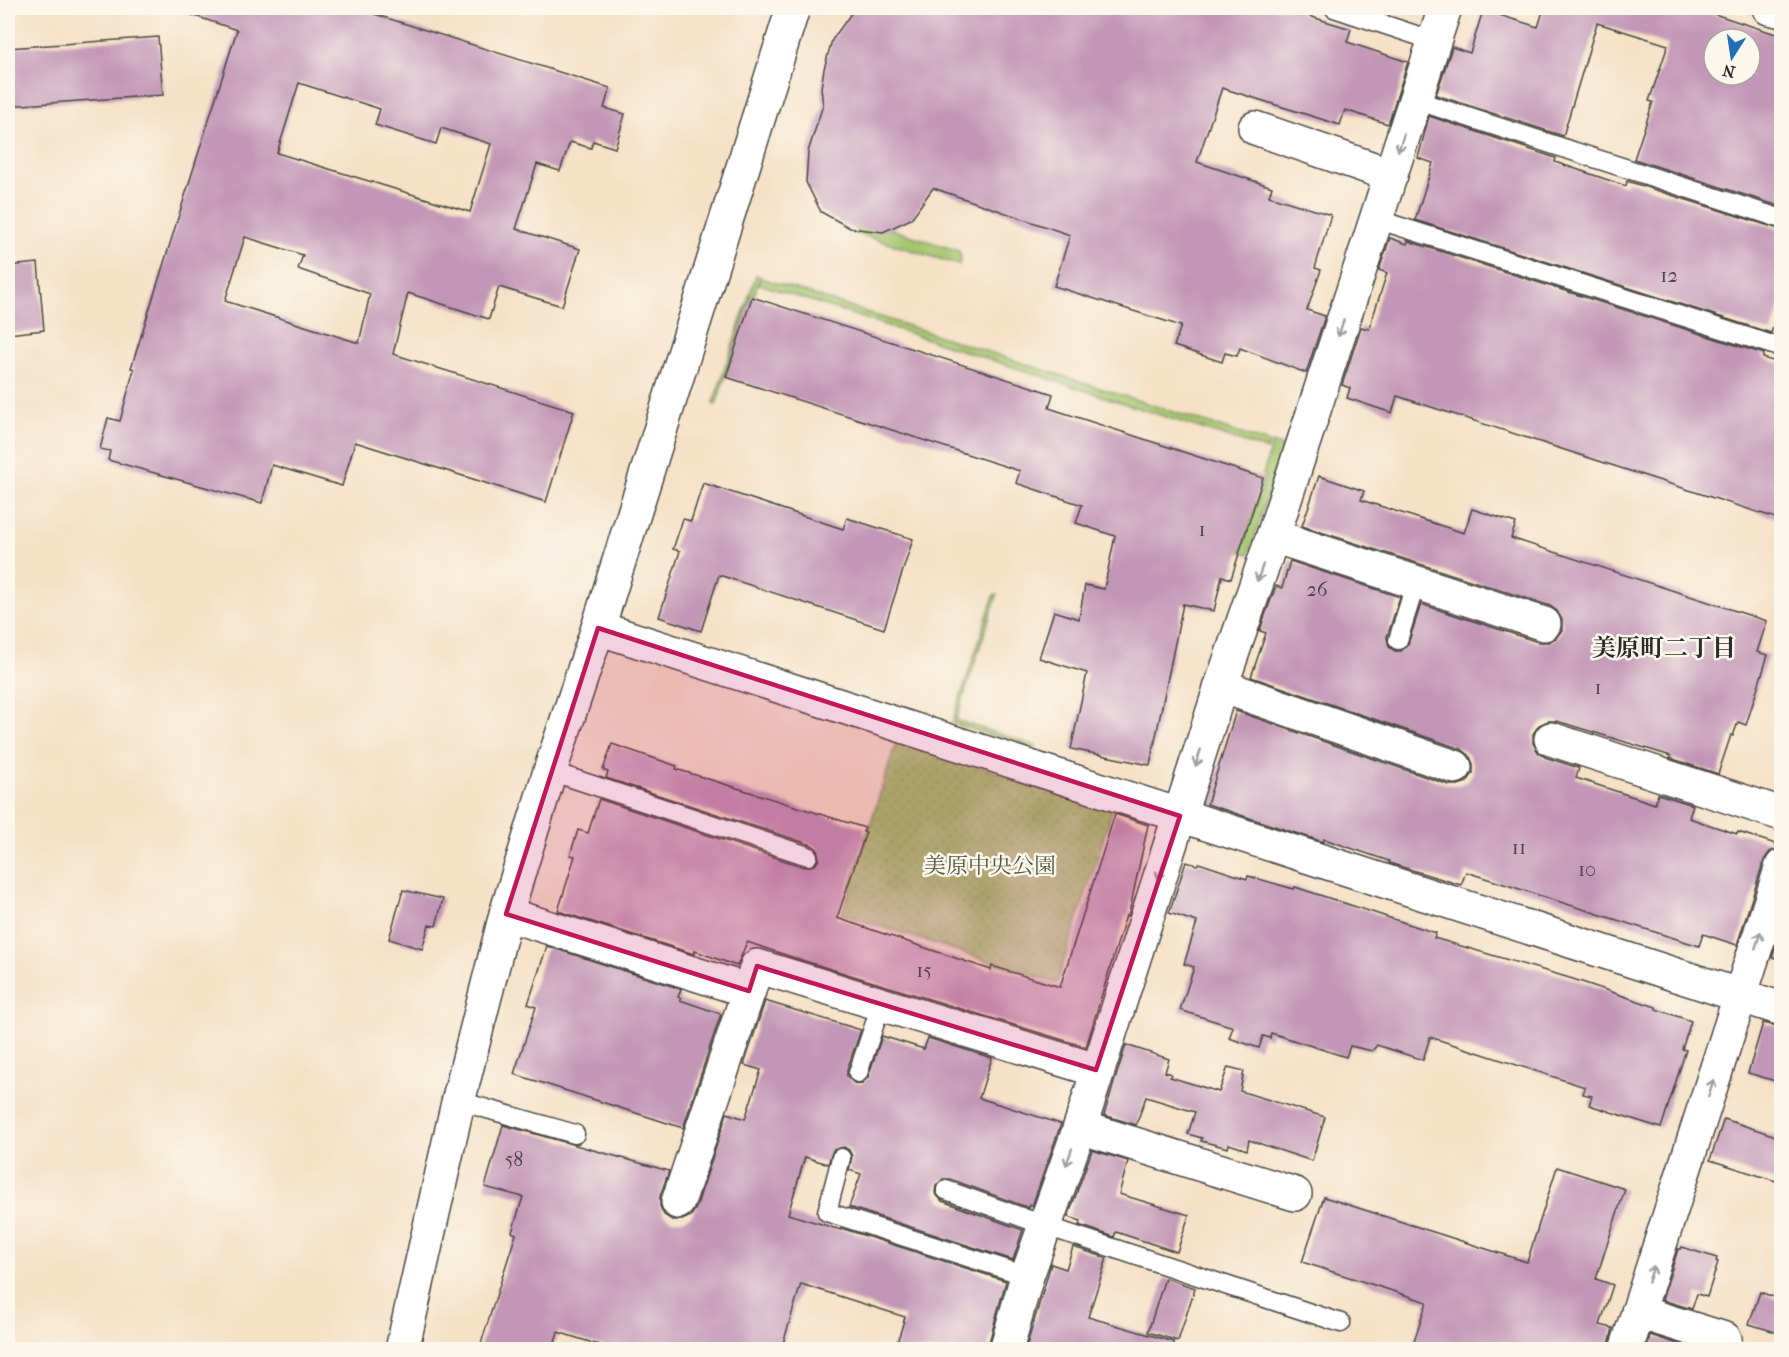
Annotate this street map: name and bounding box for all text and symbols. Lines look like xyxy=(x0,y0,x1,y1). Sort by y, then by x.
north arrow xyxy=(1702,27,1762,87)
text: N xyxy=(1720,60,1737,82)
one-way arrow xyxy=(1395,133,1406,152)
house number: 12 xyxy=(1660,264,1678,287)
one-way arrow xyxy=(1334,318,1345,337)
house number: 1 xyxy=(1198,518,1206,541)
one-way arrow xyxy=(1253,564,1264,582)
house number: 26 xyxy=(1306,578,1328,601)
district label: 美原町二丁目 xyxy=(1592,634,1736,662)
house number: 1 xyxy=(1594,676,1602,699)
one-way arrow xyxy=(1192,748,1203,767)
house number: 11 xyxy=(1512,836,1526,859)
park label: 美原中央公園 xyxy=(924,853,1056,879)
house number: 10 xyxy=(1578,858,1596,881)
one-way arrow xyxy=(1155,861,1166,880)
one-way arrow xyxy=(1753,931,1764,950)
house number: 15 xyxy=(916,959,932,982)
one-way arrow xyxy=(1706,1079,1717,1098)
one-way arrow xyxy=(1063,1147,1074,1166)
house number: 58 xyxy=(505,1148,523,1171)
one-way arrow xyxy=(1646,1265,1657,1284)

